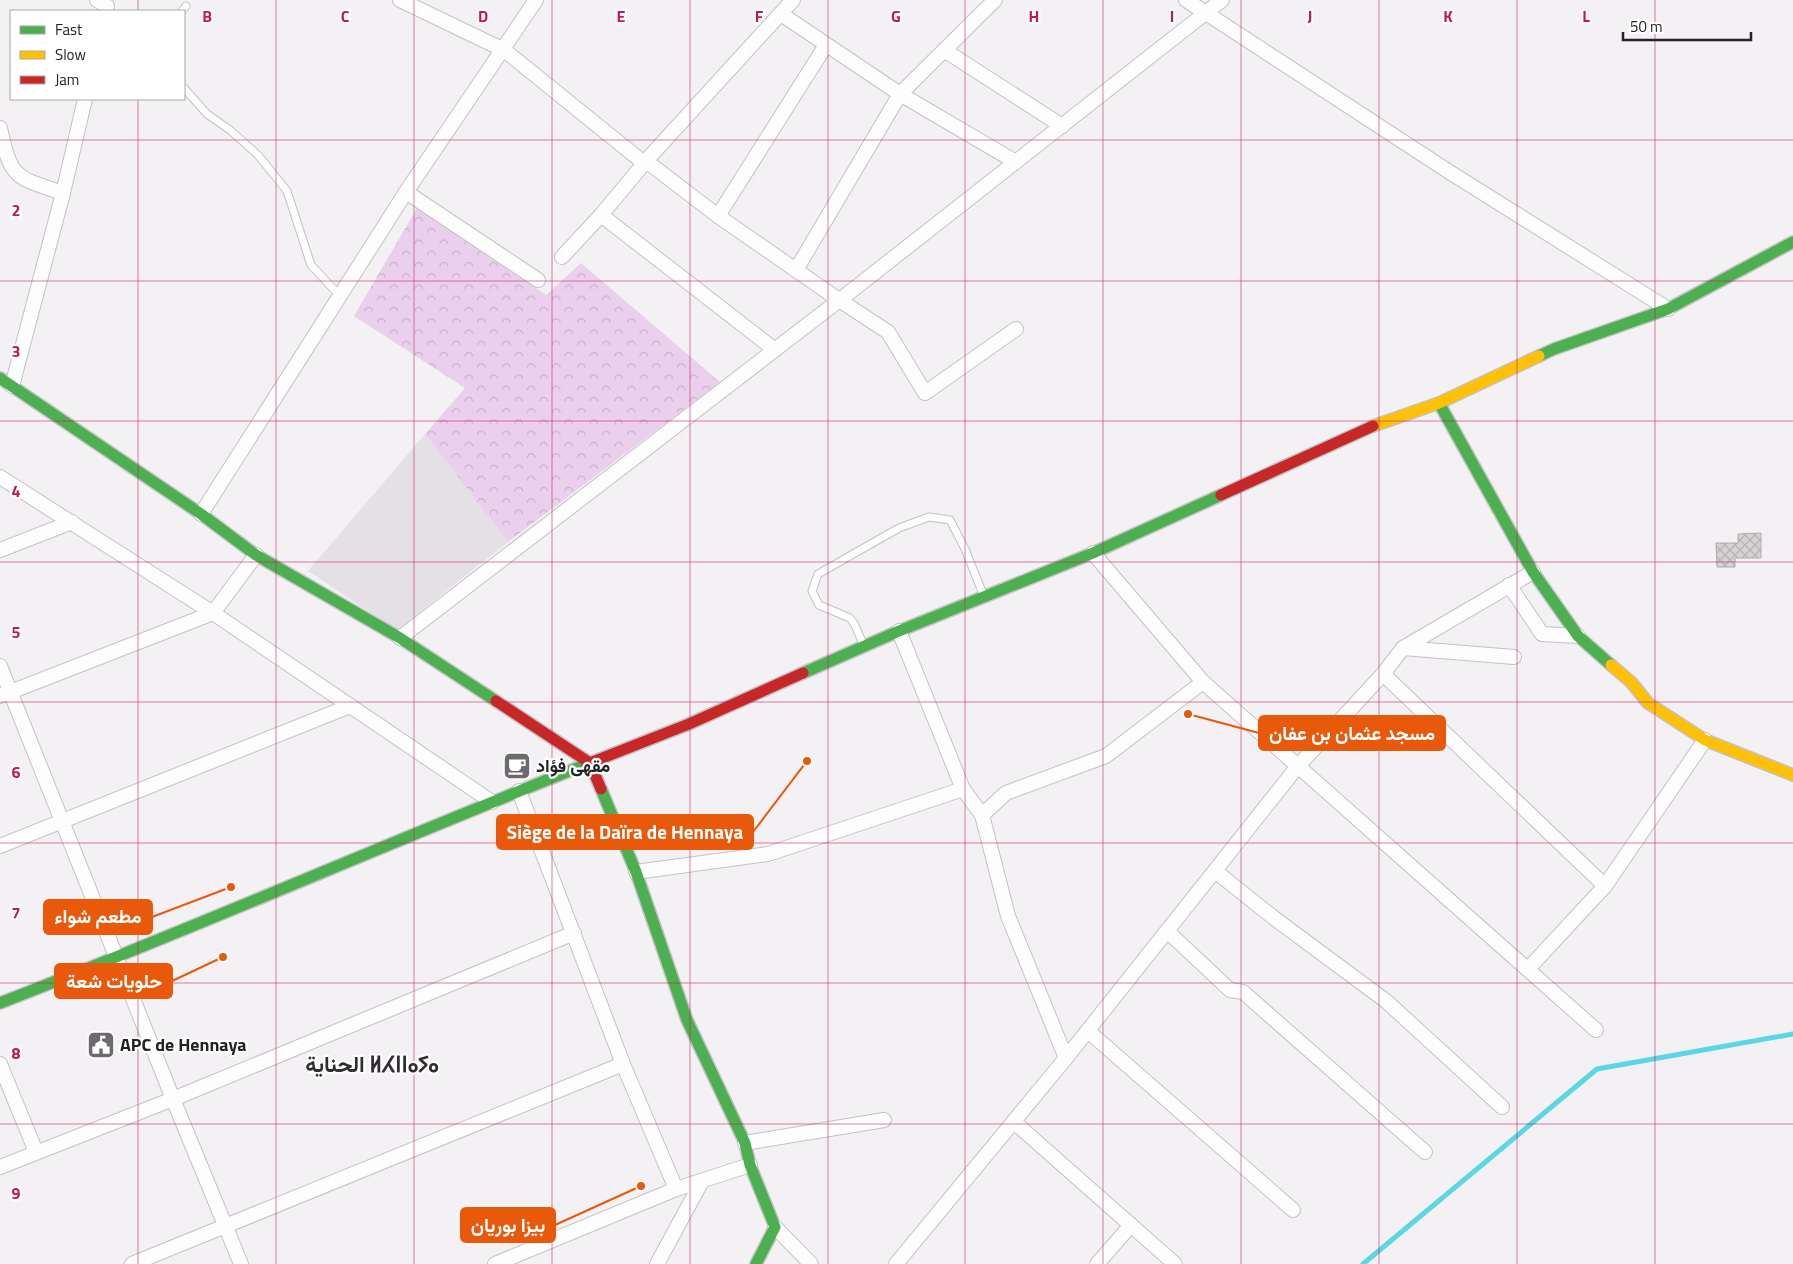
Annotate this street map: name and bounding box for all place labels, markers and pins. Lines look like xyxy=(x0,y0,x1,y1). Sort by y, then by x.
callout: مسجد عثمان بن عفان xyxy=(1259,716,1445,750)
cafe icon: مقهى فؤاد xyxy=(502,751,532,781)
place label: مقهى فؤاد xyxy=(536,752,611,779)
callout: Siège de la Daïra de Hennaya xyxy=(497,815,753,849)
callout: مطعم شواء xyxy=(44,900,152,934)
callout: حلويات شعة xyxy=(55,964,172,998)
public building icon: APC de Hennaya xyxy=(86,1030,116,1060)
place label: APC de Hennaya xyxy=(120,1031,247,1058)
callout: بيزا بوريان xyxy=(461,1208,555,1242)

